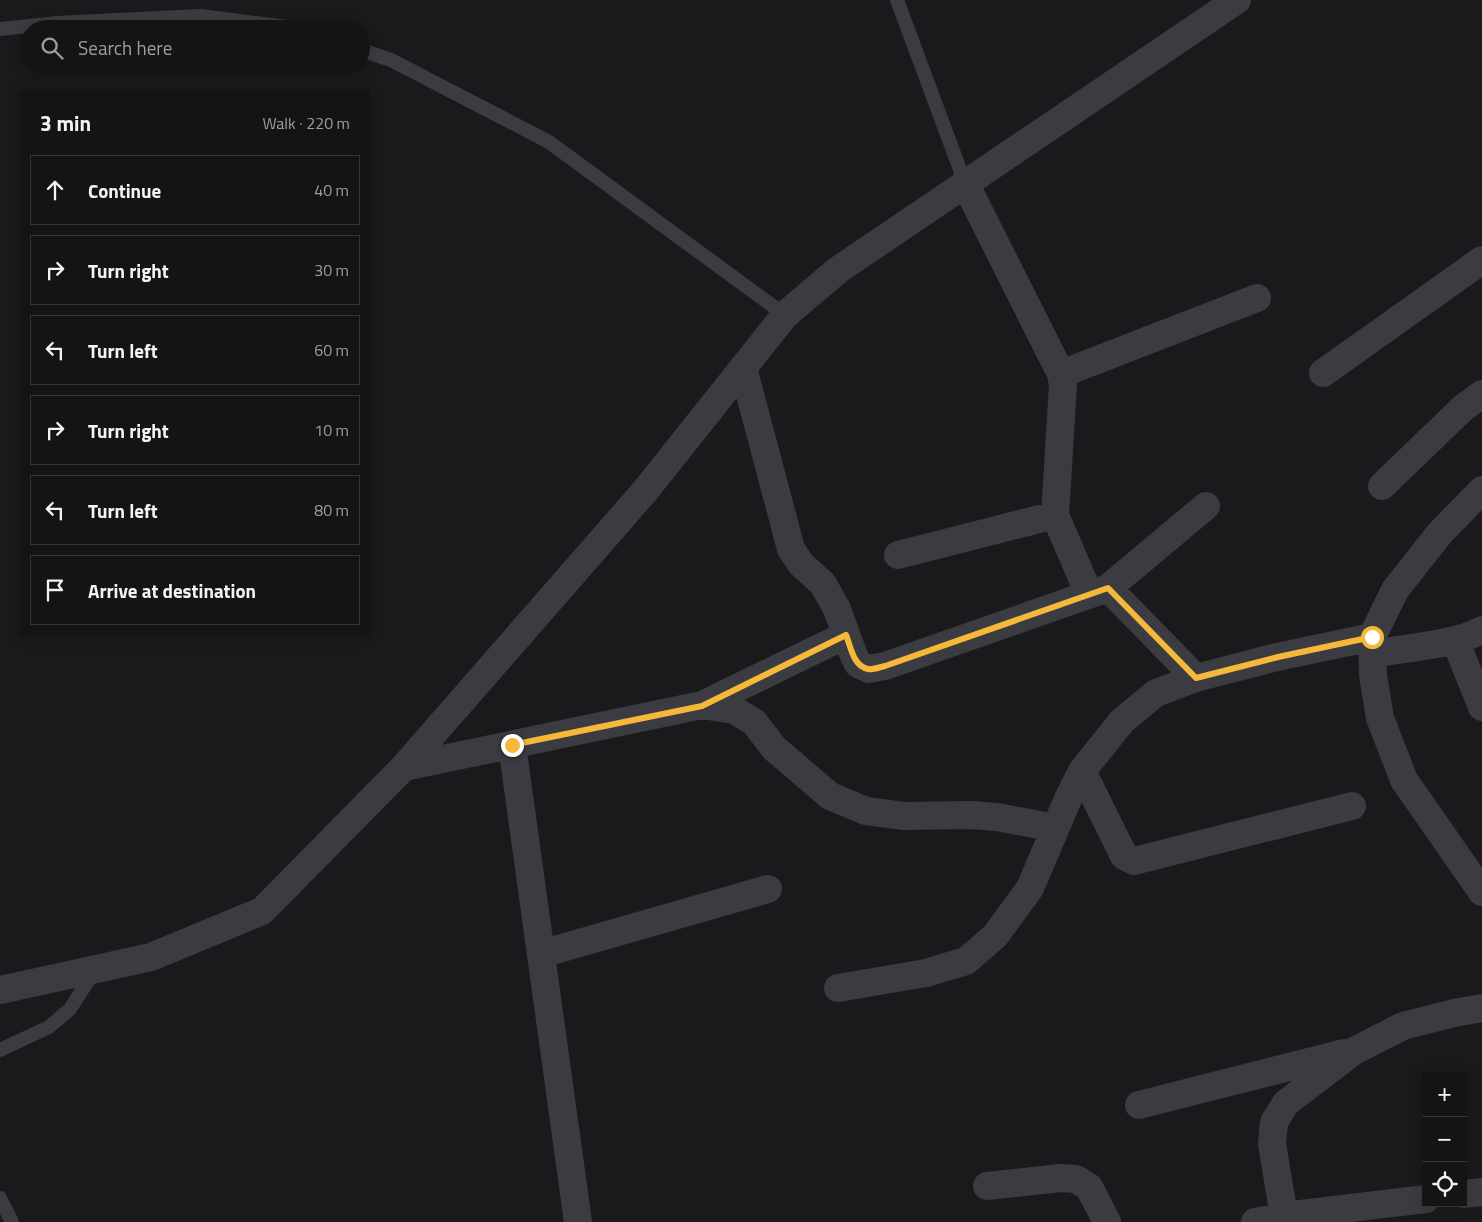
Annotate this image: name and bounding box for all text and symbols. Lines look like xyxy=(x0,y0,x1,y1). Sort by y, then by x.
search box xyxy=(20,20,370,75)
text: Search here xyxy=(78,33,172,62)
icon: search xyxy=(38,34,66,62)
text: 3 min xyxy=(40,107,91,139)
text: Walk · 220 m xyxy=(262,111,350,135)
icon: ahead xyxy=(41,176,69,204)
text: Continue xyxy=(88,176,161,205)
text: 40 m xyxy=(314,178,349,202)
icon: right xyxy=(41,256,69,284)
text: Turn right xyxy=(88,256,169,285)
text: 30 m xyxy=(314,258,349,282)
icon: left xyxy=(41,336,69,364)
text: Turn left xyxy=(88,336,158,365)
text: 60 m xyxy=(314,338,349,362)
icon: right xyxy=(41,416,69,444)
text: Turn right xyxy=(88,416,169,445)
text: 10 m xyxy=(314,418,349,442)
icon: left xyxy=(41,496,69,524)
text: Turn left xyxy=(88,496,158,525)
text: 80 m xyxy=(314,498,349,522)
icon: arrive xyxy=(41,576,69,604)
text: Arrive at destination xyxy=(88,576,256,605)
route start xyxy=(1361,626,1384,649)
route end xyxy=(501,734,524,757)
map controls xyxy=(1422,1072,1467,1207)
button: + xyxy=(1422,1072,1467,1117)
button: − xyxy=(1422,1117,1467,1162)
button: locate xyxy=(1422,1162,1467,1207)

